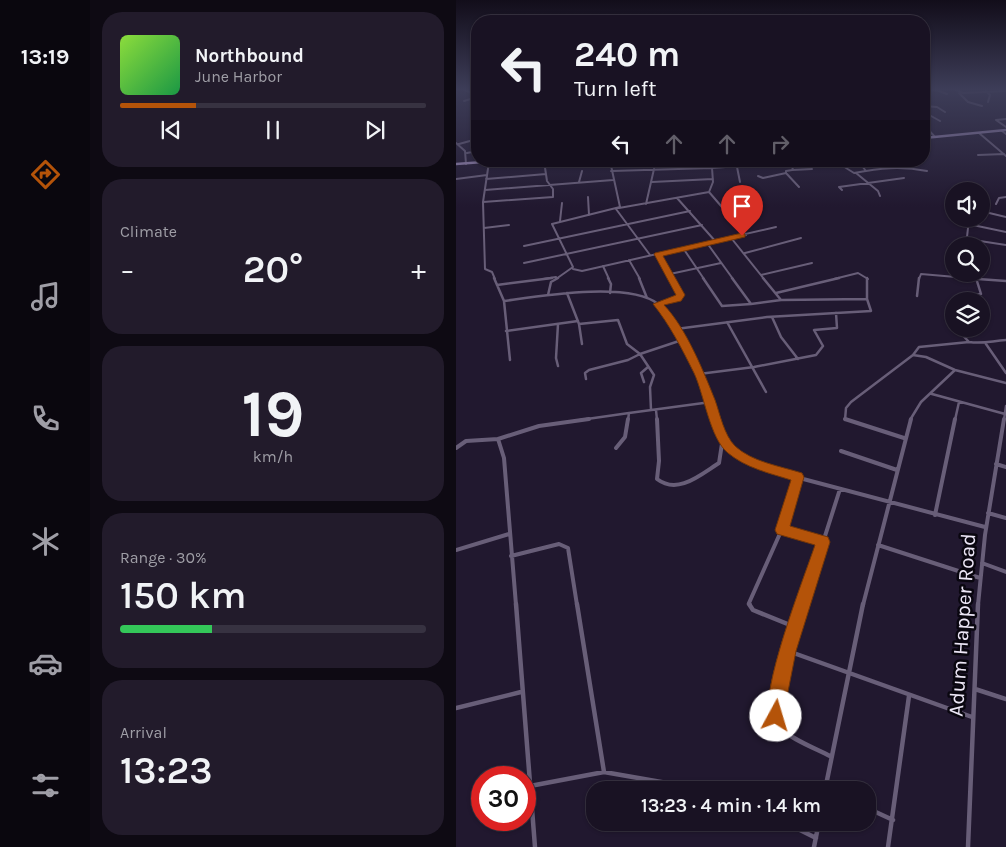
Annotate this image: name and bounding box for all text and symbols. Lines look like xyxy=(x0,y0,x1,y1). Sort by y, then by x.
text: 240 m xyxy=(574,34,680,75)
icon: left xyxy=(491,35,556,100)
text: 13:19 xyxy=(21,44,69,70)
text: Northbound xyxy=(195,45,304,67)
text: June Harbor xyxy=(195,67,282,86)
text: Turn left xyxy=(574,76,657,102)
icon: previous xyxy=(157,116,185,144)
icon: pause xyxy=(259,116,287,144)
icon: next xyxy=(361,116,389,144)
icon: left xyxy=(607,130,635,158)
icon: ahead xyxy=(660,130,688,158)
icon: ahead xyxy=(713,130,741,158)
icon: right xyxy=(766,130,794,158)
icon: directions xyxy=(28,157,63,192)
map controls xyxy=(945,182,990,337)
button: sound xyxy=(945,182,990,227)
pin xyxy=(721,185,763,236)
icon: arrive xyxy=(728,192,756,220)
text: Climate xyxy=(120,222,177,241)
button: search xyxy=(945,237,990,282)
text: 20° xyxy=(243,247,303,292)
text: − xyxy=(120,253,135,286)
text: + xyxy=(411,253,426,286)
icon: music xyxy=(28,279,63,314)
button: layers xyxy=(945,292,990,337)
text: 19 xyxy=(242,376,304,452)
icon: phone xyxy=(28,401,63,436)
text: km/h xyxy=(253,447,293,466)
icon: climate xyxy=(28,524,63,559)
street label: Adum Happer Road xyxy=(944,533,980,717)
text: Range · 30% xyxy=(120,548,207,567)
text: 150 km xyxy=(120,573,246,618)
icon: car xyxy=(28,646,63,681)
position arrow xyxy=(749,689,801,741)
text: Arrival xyxy=(120,723,167,742)
text: 13:23 xyxy=(120,748,212,793)
speed limit sign: 30 xyxy=(471,766,536,831)
icon: filters xyxy=(28,768,63,803)
text: 13:23 · 4 min · 1.4 km xyxy=(641,795,821,817)

